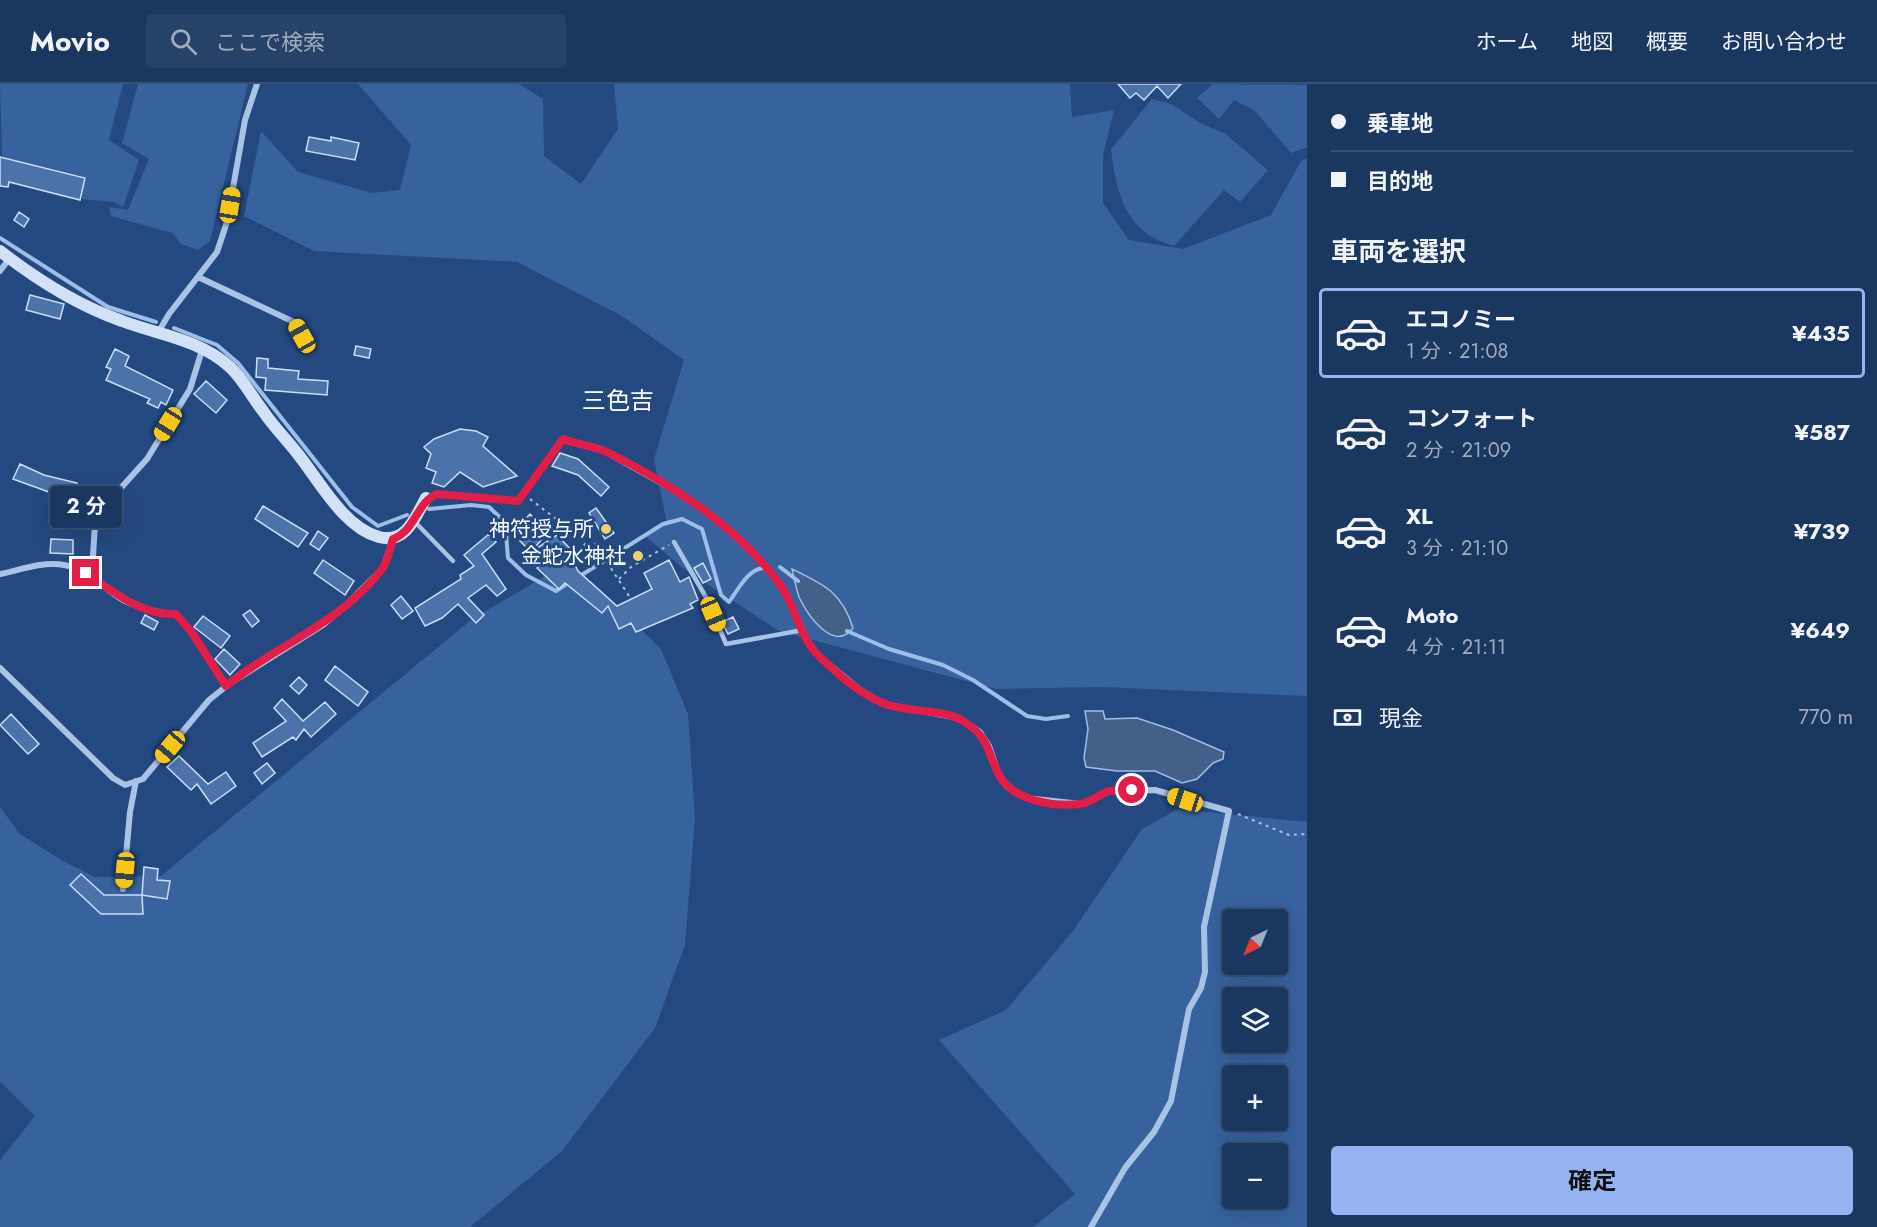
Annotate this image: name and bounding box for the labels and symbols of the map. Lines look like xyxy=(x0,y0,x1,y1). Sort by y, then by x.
car xyxy=(218,186,242,224)
car xyxy=(285,316,319,356)
district label: 三色吉 xyxy=(582,383,654,418)
car xyxy=(151,404,185,444)
callout: 2 分 xyxy=(50,486,122,528)
place label: 神符授与所 xyxy=(489,514,594,544)
marker: 神符授与所 xyxy=(599,522,613,536)
place label: 金蛇水神社 xyxy=(521,541,626,571)
marker: 金蛇水神社 xyxy=(631,549,645,563)
route end xyxy=(72,559,99,586)
car xyxy=(698,594,728,634)
car xyxy=(152,727,188,767)
route start xyxy=(1118,776,1145,803)
car xyxy=(1165,786,1205,814)
car xyxy=(114,851,136,889)
north arrow xyxy=(1222,909,1288,975)

